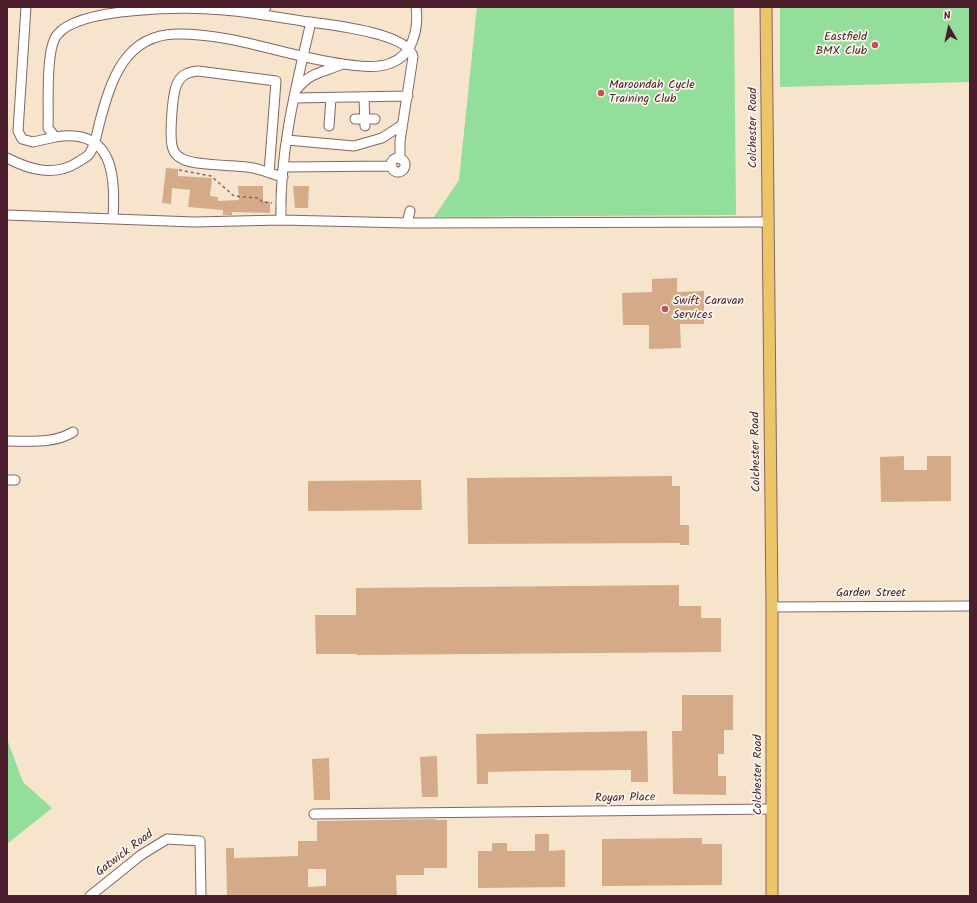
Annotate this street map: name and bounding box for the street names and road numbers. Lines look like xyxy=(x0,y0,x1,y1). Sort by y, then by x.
street label: Colchester Road xyxy=(747,88,761,168)
street label: Colchester Road xyxy=(749,412,765,492)
street label: Garden Street xyxy=(836,587,906,601)
street label: Colchester Road xyxy=(752,735,766,815)
street label: Royan Place xyxy=(595,791,655,807)
street label: Gatwick Road xyxy=(93,828,157,880)

